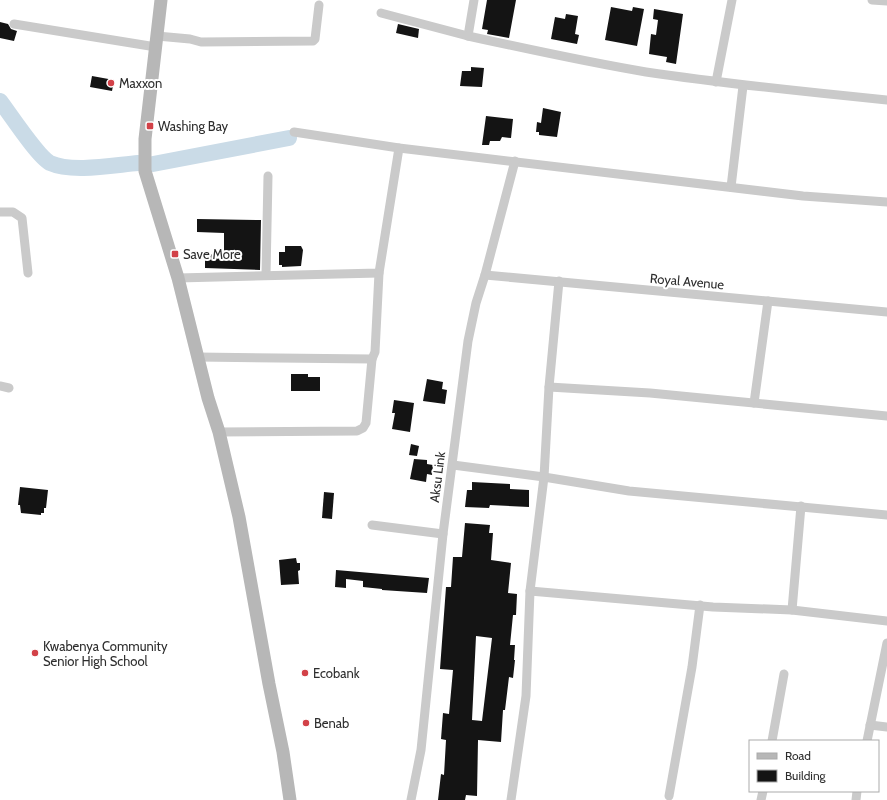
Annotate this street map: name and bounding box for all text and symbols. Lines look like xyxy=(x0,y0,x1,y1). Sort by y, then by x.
place label: Maxxon xyxy=(119,75,162,91)
marker: Maxxon xyxy=(106,78,116,88)
place label: Washing Bay xyxy=(158,118,229,134)
marker: Washing Bay xyxy=(145,121,155,131)
place label: Save More xyxy=(183,246,241,262)
marker: Save More xyxy=(170,249,180,259)
street label: Royal Avenue xyxy=(649,270,725,292)
street label: Aksu Link xyxy=(426,450,448,503)
place label: Kwabenya Community Senior High School xyxy=(43,638,168,669)
marker: Kwabenya Community Senior High School xyxy=(30,648,40,658)
place label: Ecobank xyxy=(313,665,360,681)
marker: Ecobank xyxy=(300,668,310,678)
place label: Benab xyxy=(314,715,349,731)
marker: Benab xyxy=(301,718,311,728)
legend xyxy=(749,740,879,792)
text: Road xyxy=(785,748,811,763)
text: Building xyxy=(785,768,827,783)

